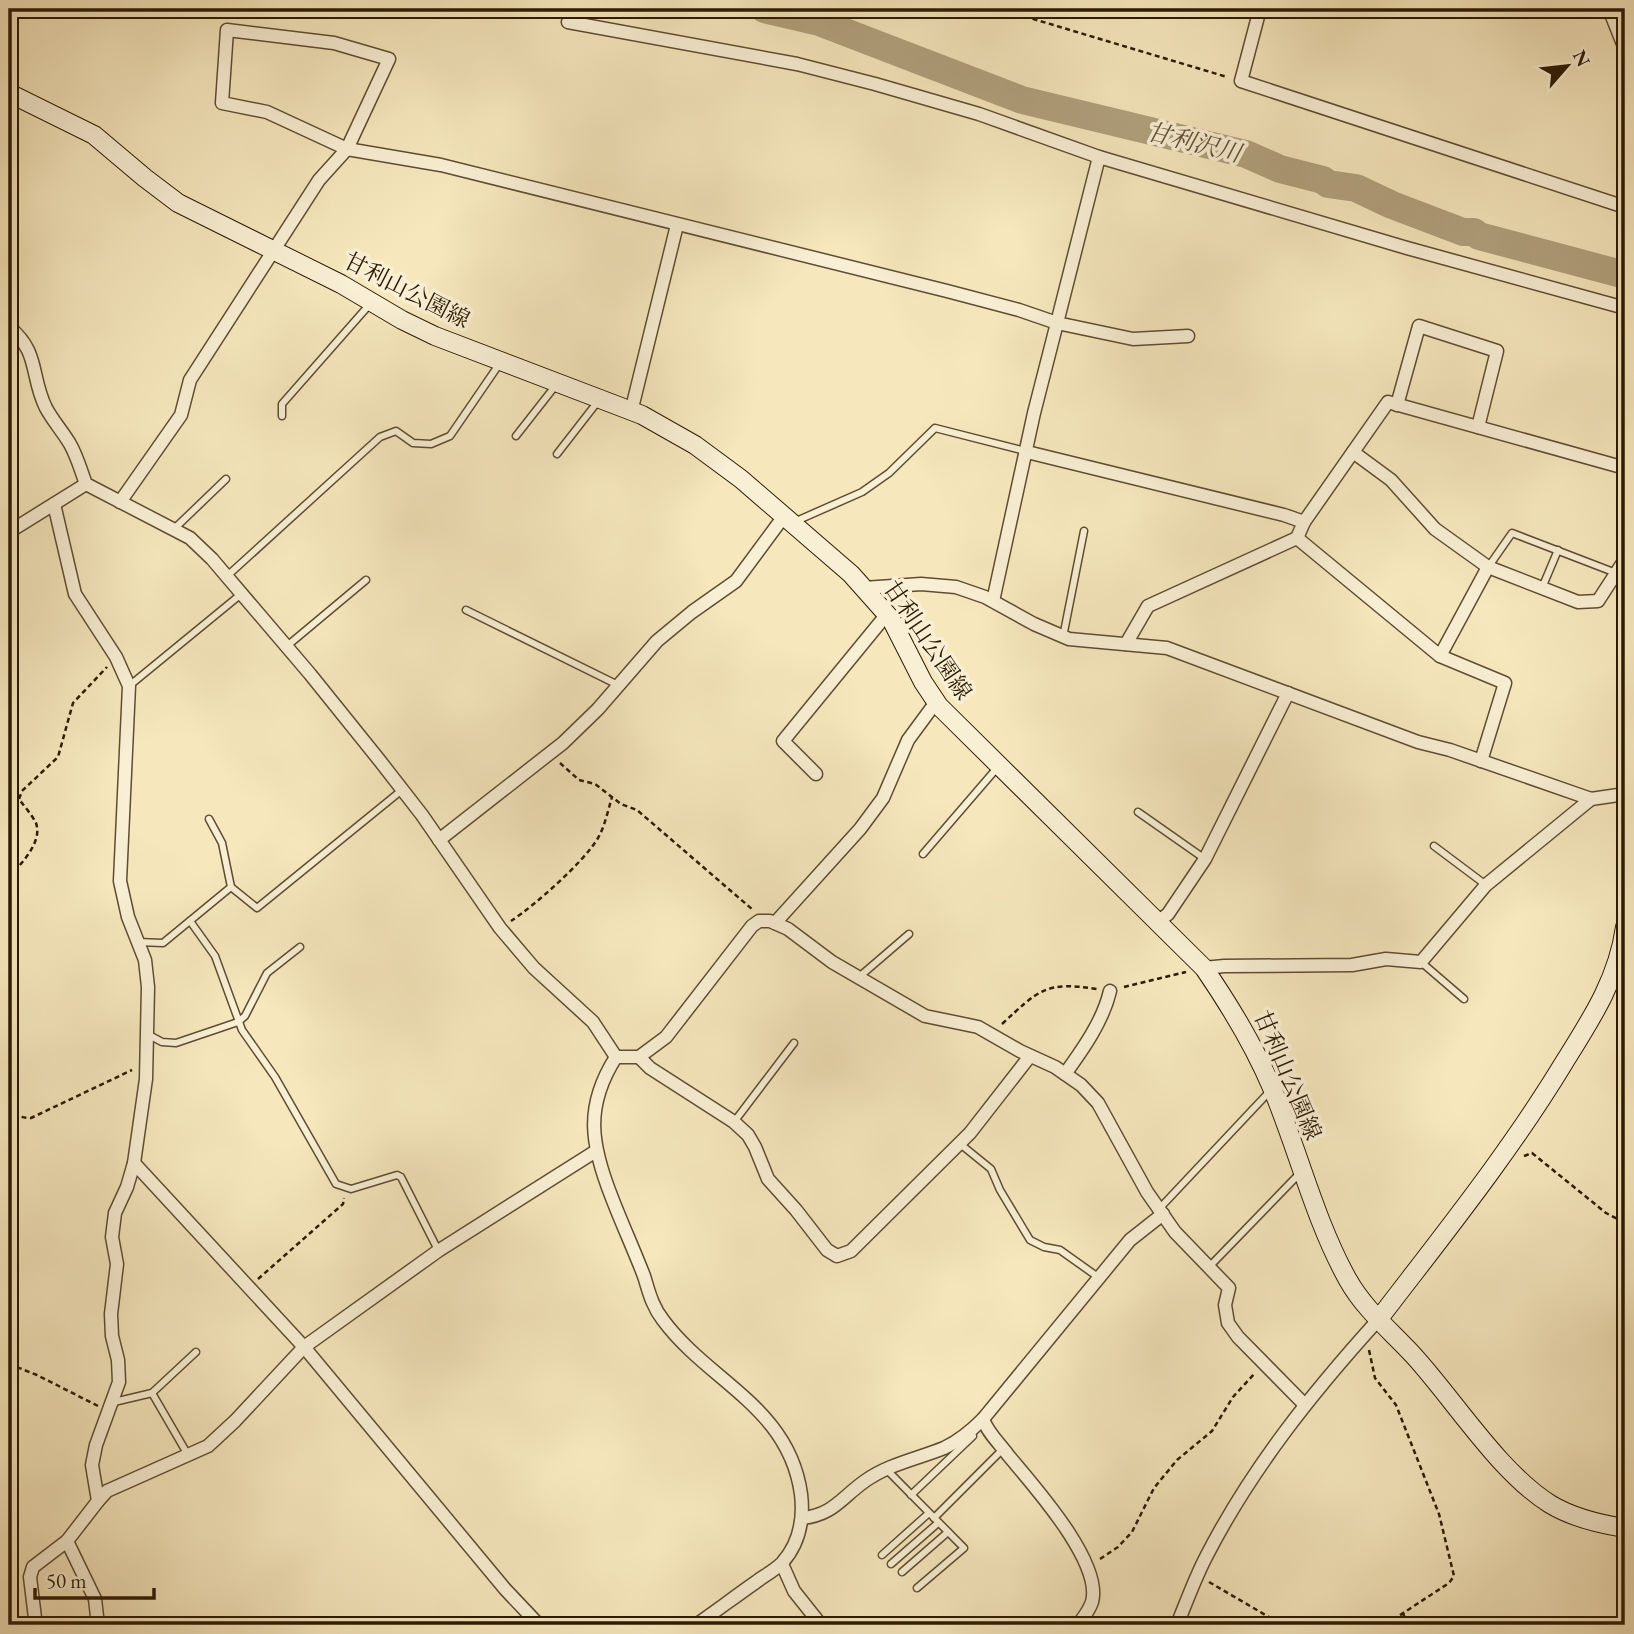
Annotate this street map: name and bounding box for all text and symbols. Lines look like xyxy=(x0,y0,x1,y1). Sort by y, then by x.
north arrow xyxy=(1532,32,1602,102)
text: N xyxy=(1567,46,1597,71)
water label: 甘利沢川 xyxy=(1144,115,1247,169)
street label: 甘利山公園線 xyxy=(339,245,475,335)
street label: 甘利山公園線 xyxy=(877,574,979,706)
street label: 甘利山公園線 xyxy=(1247,1006,1329,1144)
scale bar xyxy=(35,1557,154,1601)
text: 50 m xyxy=(46,1567,87,1594)

